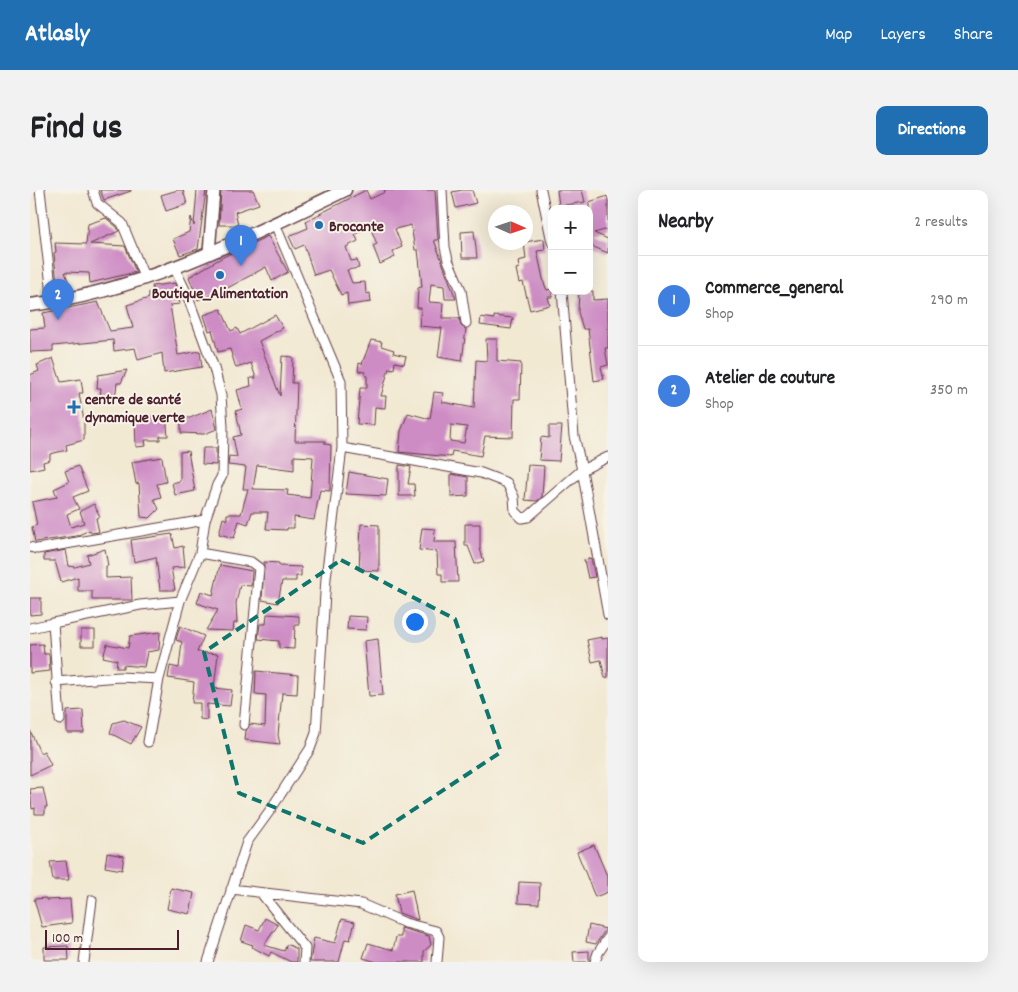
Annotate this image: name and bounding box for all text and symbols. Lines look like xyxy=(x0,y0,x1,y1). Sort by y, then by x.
text: Atlasly xyxy=(25,18,89,52)
text: Map xyxy=(825,23,852,48)
text: Layers xyxy=(880,23,926,48)
text: Share xyxy=(954,23,993,48)
text: Find us xyxy=(30,105,122,155)
button: Directions xyxy=(876,106,988,155)
north arrow xyxy=(488,205,533,250)
map controls xyxy=(548,205,593,295)
button: + xyxy=(548,205,593,250)
text: Nearby xyxy=(658,208,713,238)
text: 2 results xyxy=(914,211,968,234)
place label: Brocante xyxy=(329,216,384,239)
marker: Brocante xyxy=(313,219,325,231)
pin: 1 xyxy=(225,225,257,266)
button: − xyxy=(548,250,593,295)
marker: Boutique_Alimentation xyxy=(214,269,226,281)
text: Commerce_general xyxy=(705,276,843,303)
pin: 2 xyxy=(42,279,74,320)
place label: Boutique_Alimentation xyxy=(152,283,288,306)
text: 1 xyxy=(672,289,676,312)
text: 290 m xyxy=(930,289,968,312)
text: Shop xyxy=(705,303,734,326)
text: Atelier de couture xyxy=(705,366,835,393)
text: 2 xyxy=(671,379,678,402)
text: 350 m xyxy=(930,379,968,402)
place label: centre de santé dynamique verte xyxy=(85,389,185,430)
text: Shop xyxy=(705,393,734,416)
marker: centre de santé dynamique verte xyxy=(67,400,81,414)
your location xyxy=(402,609,428,635)
scale bar xyxy=(45,927,179,950)
text: 100 m xyxy=(52,929,83,949)

